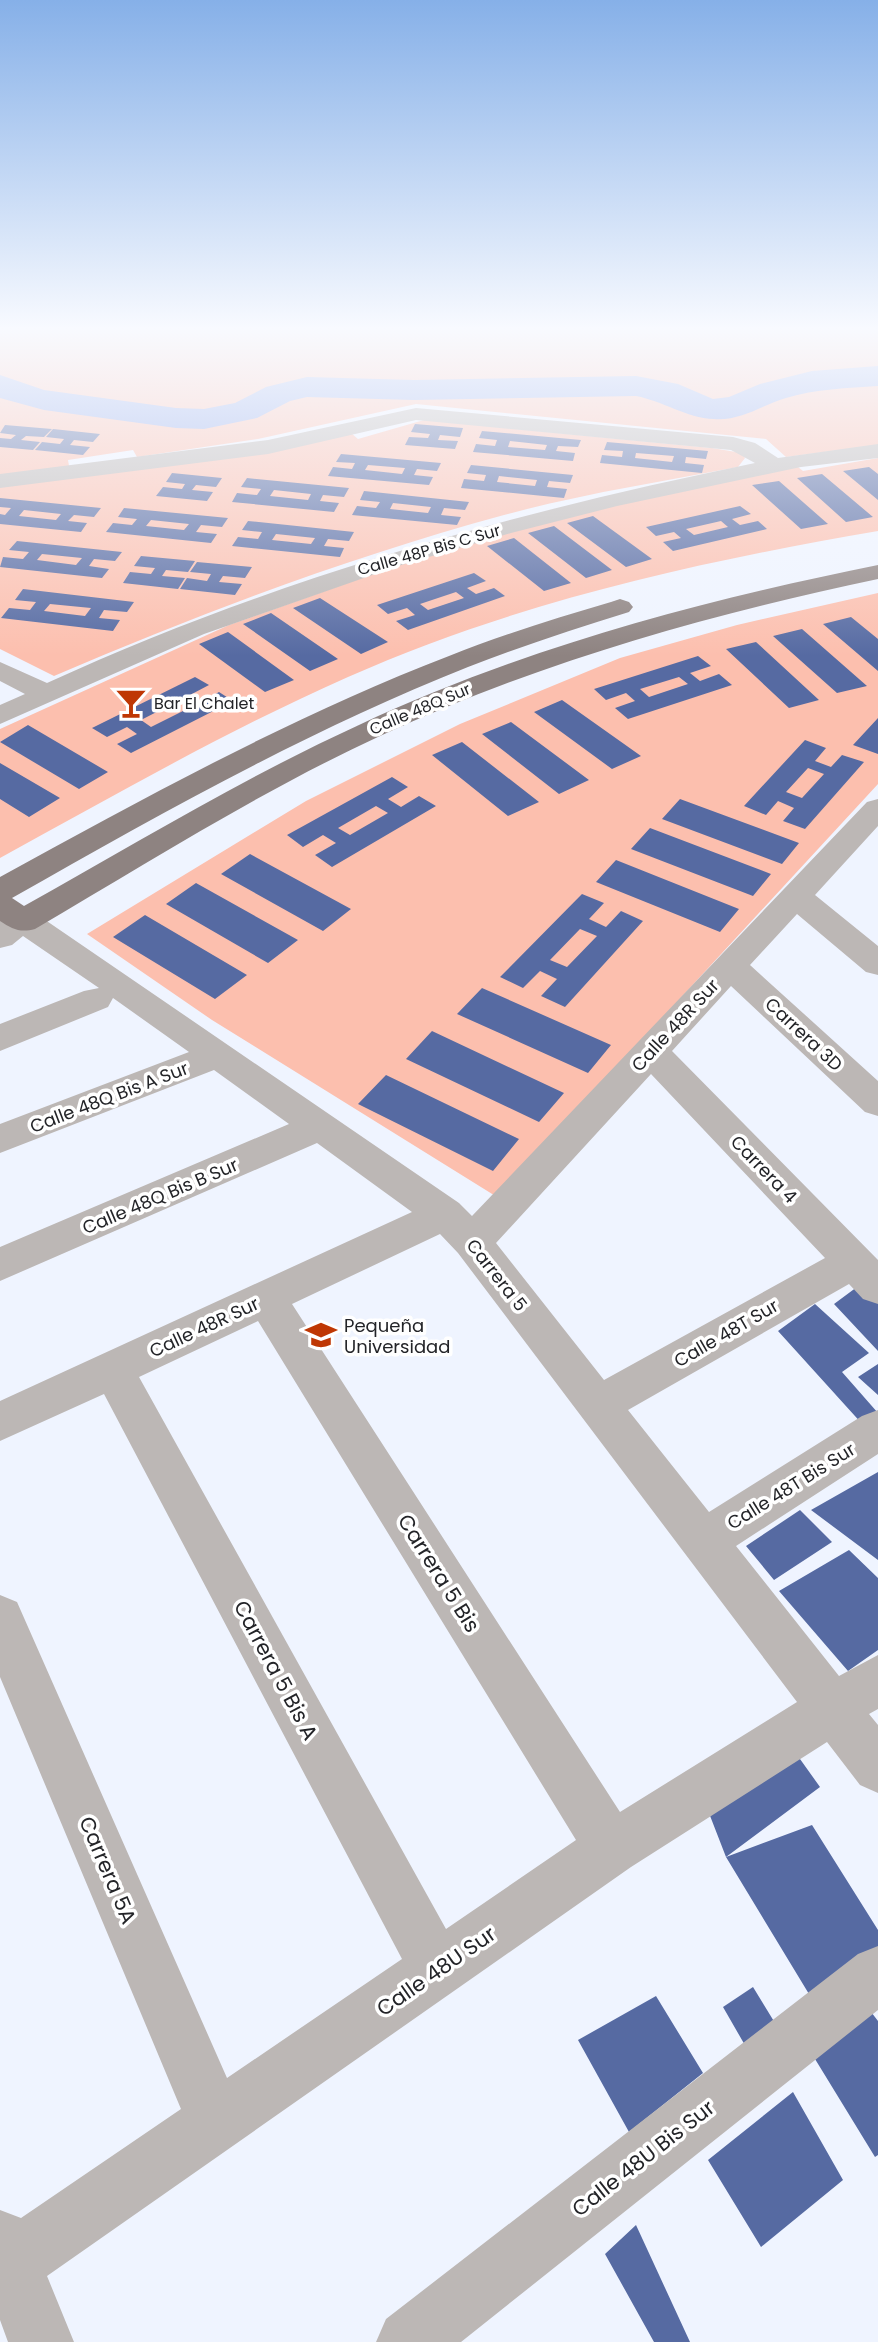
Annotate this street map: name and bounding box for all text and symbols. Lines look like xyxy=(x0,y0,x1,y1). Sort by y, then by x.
street label: Calle 48P Bis C Sur xyxy=(355,519,503,581)
street label: Calle 48Q Sur xyxy=(366,677,474,741)
bar icon: Bar El Chalet xyxy=(114,686,148,720)
place label: Bar El Chalet xyxy=(154,692,255,715)
street label: Calle 48R Sur xyxy=(626,973,725,1077)
street label: Carrera 3D xyxy=(760,992,848,1076)
street label: Calle 48Q Bis A Sur xyxy=(26,1055,192,1139)
street label: Carrera 4 xyxy=(725,1130,803,1208)
street label: Calle 48Q Bis B Sur xyxy=(78,1152,242,1240)
street label: Carrera 5 xyxy=(461,1234,533,1316)
street label: Calle 48R Sur xyxy=(145,1291,263,1363)
street label: Calle 48T Sur xyxy=(669,1293,783,1373)
place label: Pequeña Universidad xyxy=(344,1313,450,1359)
school or university icon: Pequeña Universidad xyxy=(304,1318,338,1352)
street label: Calle 48T Bis Sur xyxy=(722,1436,860,1535)
street label: Carrera 5 Bis xyxy=(391,1508,487,1638)
street label: Carrera 5 Bis A xyxy=(227,1595,325,1745)
street label: Carrera 5A xyxy=(72,1812,144,1928)
street label: Calle 48U Sur xyxy=(371,1919,501,2023)
street label: Calle 48U Bis Sur xyxy=(566,2093,721,2223)

